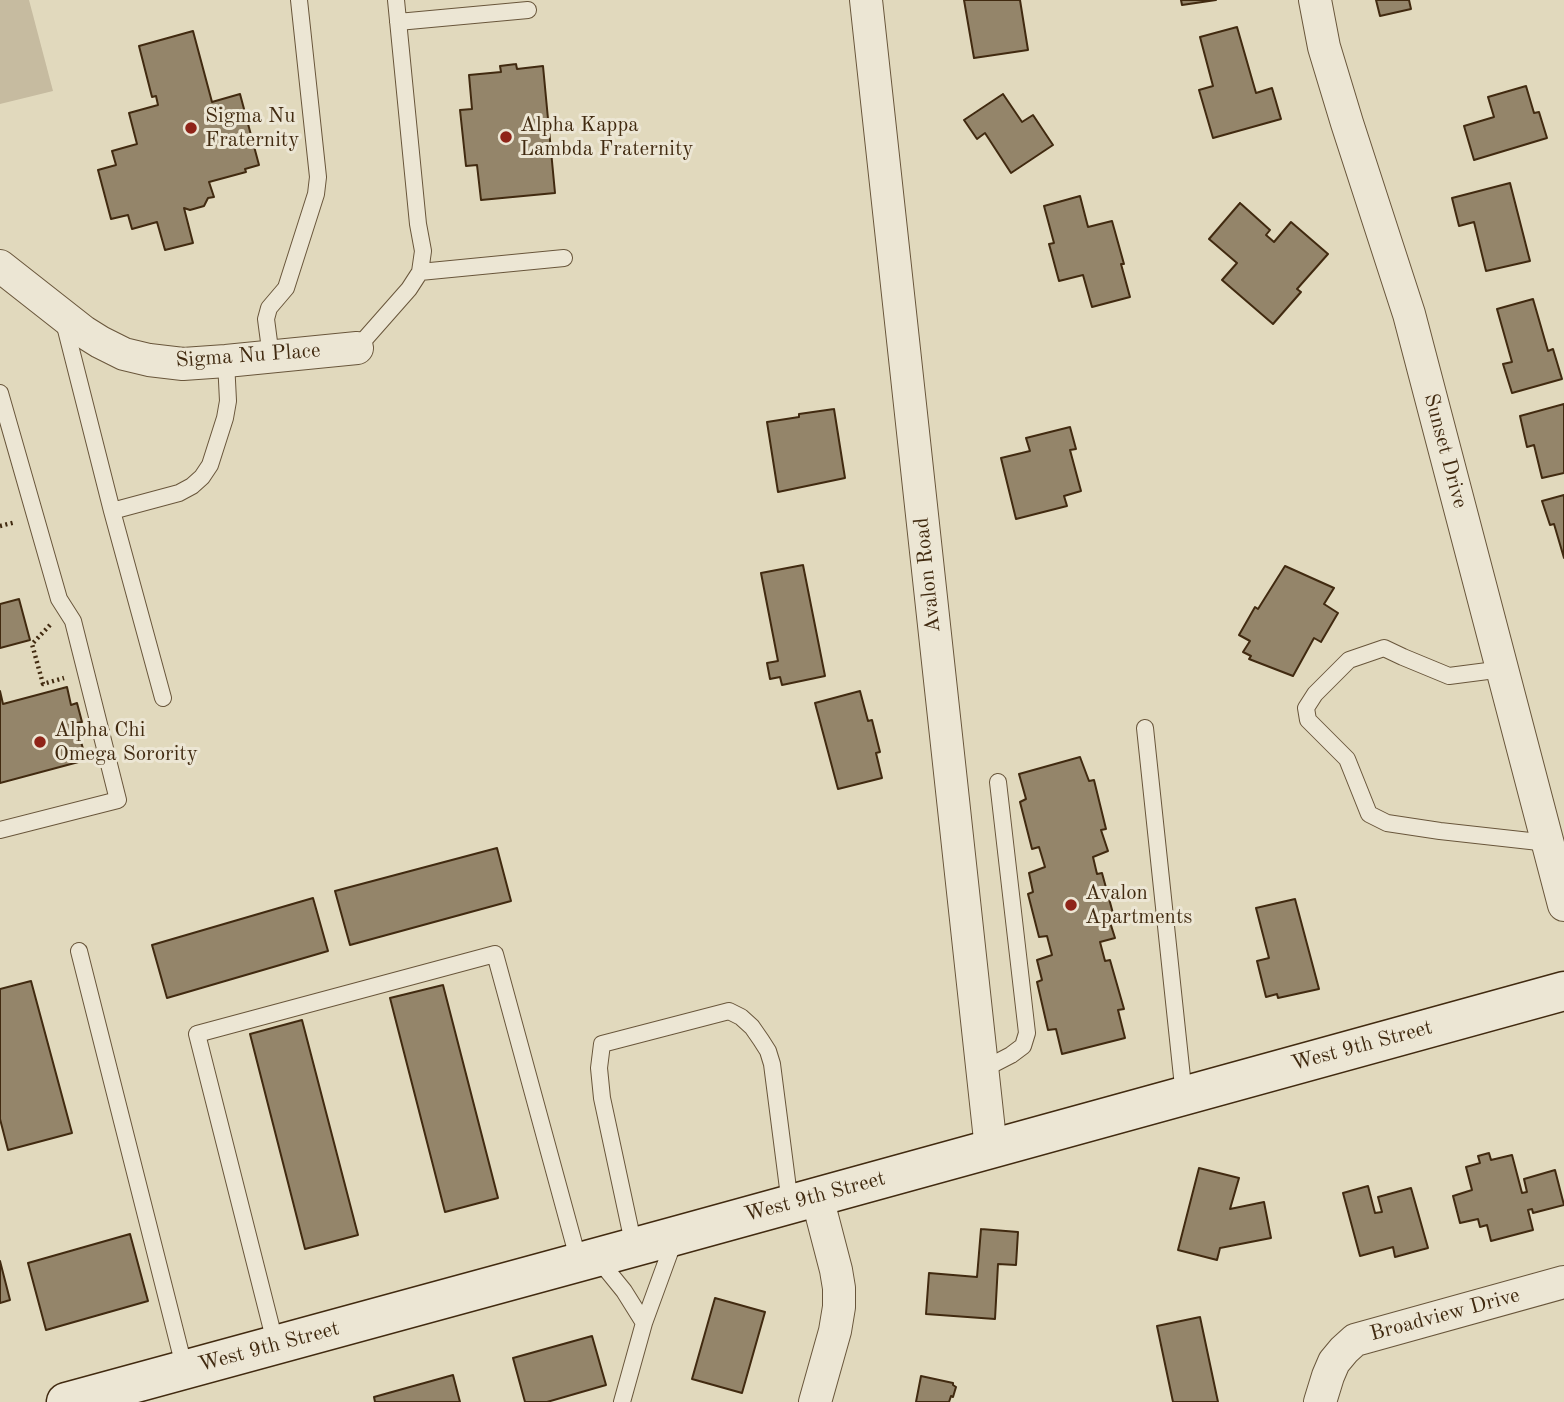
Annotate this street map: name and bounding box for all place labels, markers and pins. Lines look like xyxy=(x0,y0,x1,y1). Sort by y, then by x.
place label: Sigma Nu Fraternity xyxy=(205,103,299,153)
place label: Alpha Kappa Lambda Fraternity xyxy=(520,112,693,162)
marker: Sigma Nu Fraternity xyxy=(183,120,199,136)
marker: Alpha Kappa Lambda Fraternity xyxy=(498,129,514,145)
place label: Alpha Chi Omega Sorority xyxy=(54,717,198,767)
marker: Alpha Chi Omega Sorority xyxy=(32,734,48,750)
place label: Avalon Apartments xyxy=(1085,880,1192,930)
marker: Avalon Apartments xyxy=(1063,897,1079,913)

